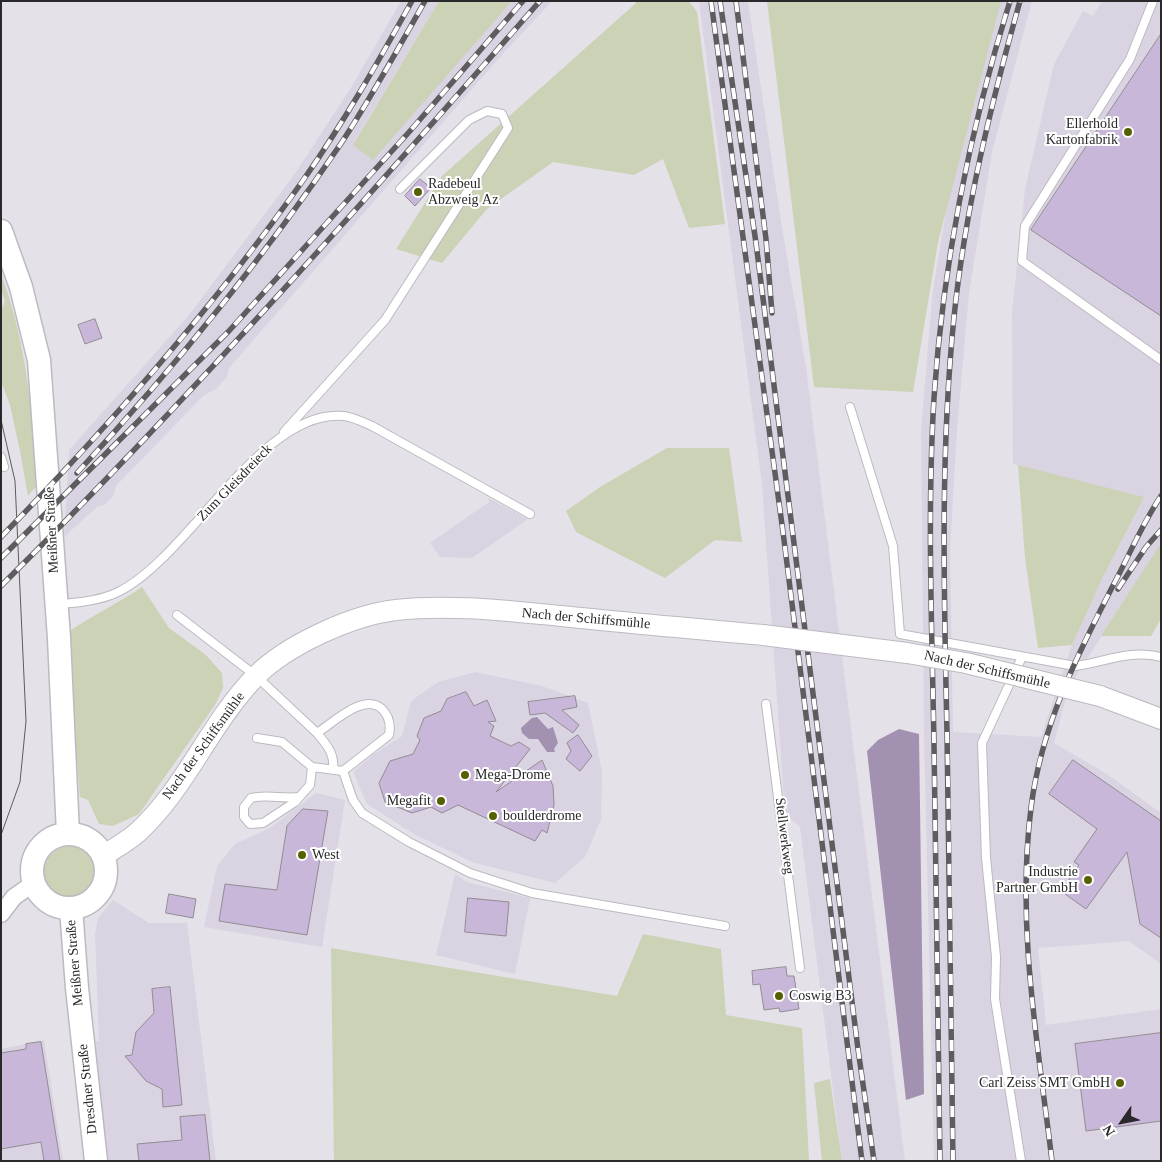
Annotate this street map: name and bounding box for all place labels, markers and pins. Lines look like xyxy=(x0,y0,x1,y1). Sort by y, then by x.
place label: Ellerhold Kartonfabrik xyxy=(1046,116,1118,148)
marker: Ellerhold Kartonfabrik xyxy=(1122,126,1134,138)
place label: Radebeul Abzweig Az xyxy=(428,176,498,208)
marker: Radebeul Abzweig Az xyxy=(412,186,424,198)
place label: Mega-Drome xyxy=(475,767,550,783)
marker: Mega-Drome xyxy=(459,769,471,781)
place label: Megafit xyxy=(387,793,431,809)
marker: Megafit xyxy=(435,795,447,807)
place label: boulderdrome xyxy=(503,808,582,824)
marker: boulderdrome xyxy=(487,810,499,822)
place label: West xyxy=(312,847,340,863)
marker: West xyxy=(296,849,308,861)
place label: Industrie Partner GmbH xyxy=(996,864,1078,896)
marker: Industrie Partner GmbH xyxy=(1082,874,1094,886)
place label: Coswig B3 xyxy=(789,988,852,1004)
marker: Coswig B3 xyxy=(773,990,785,1002)
place label: Carl Zeiss SMT GmbH xyxy=(979,1075,1110,1091)
marker: Carl Zeiss SMT GmbH xyxy=(1114,1077,1126,1089)

